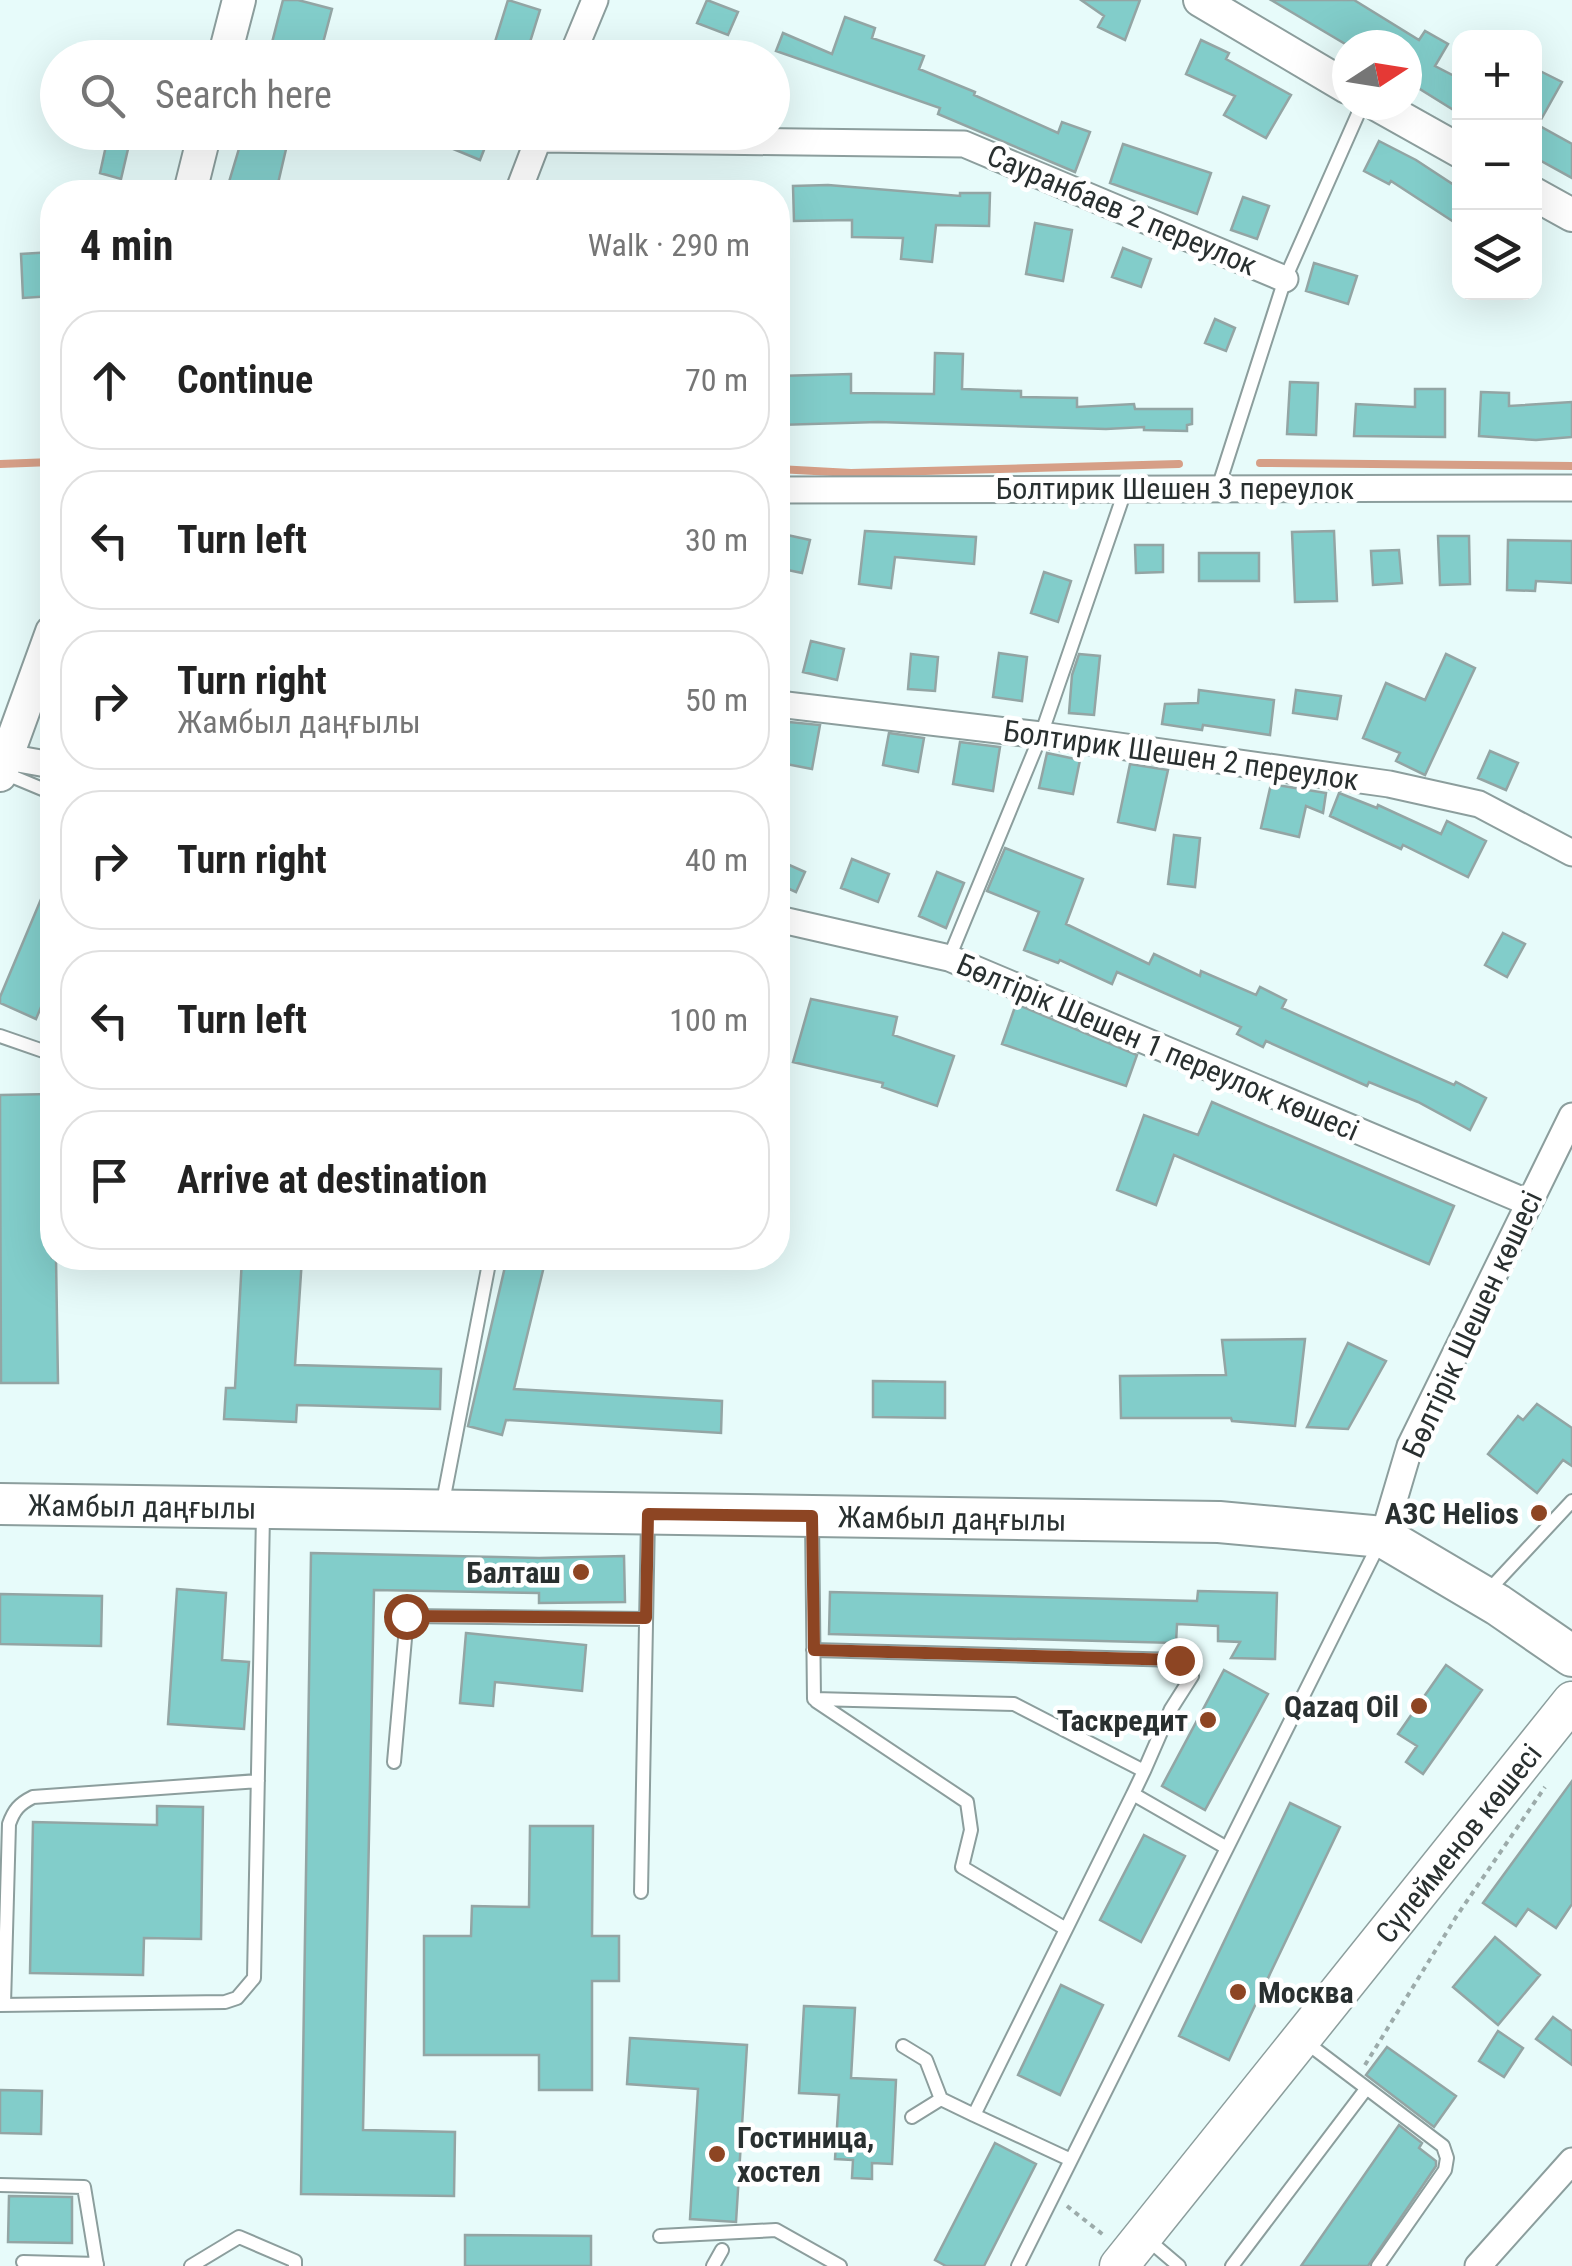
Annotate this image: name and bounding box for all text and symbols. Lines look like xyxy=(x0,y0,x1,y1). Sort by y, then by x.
north arrow xyxy=(1332,30,1422,120)
map controls xyxy=(1452,30,1542,300)
button: + xyxy=(1452,30,1542,120)
search box xyxy=(40,40,790,150)
icon: search xyxy=(75,68,130,123)
text: Search here xyxy=(155,73,332,117)
button: − xyxy=(1452,120,1542,210)
street label: Сауранбаев 2 переулок xyxy=(982,137,1262,283)
button: layers xyxy=(1452,210,1542,300)
text: 4 min xyxy=(80,221,173,270)
text: Walk · 290 m xyxy=(588,226,750,264)
icon: ahead xyxy=(82,353,137,408)
text: Continue xyxy=(177,358,313,402)
text: 70 m xyxy=(685,361,748,399)
street label: Болтирик Шешен 3 переулок xyxy=(996,471,1354,506)
icon: left xyxy=(82,513,137,568)
text: Turn left xyxy=(177,518,307,562)
text: 30 m xyxy=(685,521,748,559)
text: Turn right xyxy=(177,659,327,703)
icon: right xyxy=(82,673,137,728)
text: 50 m xyxy=(685,681,748,719)
text: Жамбыл даңғылы xyxy=(177,703,421,741)
street label: Болтирик Шешен 2 переулок xyxy=(1001,713,1361,797)
icon: right xyxy=(82,833,137,888)
text: Turn right xyxy=(177,838,327,882)
text: 40 m xyxy=(685,841,748,879)
street label: Бөлтірік Шешен 1 переулок көшесі xyxy=(952,946,1364,1148)
icon: left xyxy=(82,993,137,1048)
text: Turn left xyxy=(177,998,307,1042)
text: 100 m xyxy=(669,1001,748,1039)
icon: arrive xyxy=(82,1153,137,1208)
text: Arrive at destination xyxy=(177,1158,487,1202)
street label: Бөлтірік Шешен көшесі xyxy=(1395,1185,1549,1463)
street label: Жамбыл даңғылы xyxy=(27,1487,257,1525)
place label: АЗС Helios xyxy=(1384,1496,1519,1531)
street label: Жамбыл даңғылы xyxy=(837,1499,1066,1537)
marker: АЗС Helios xyxy=(1528,1502,1550,1524)
place label: Балташ xyxy=(466,1555,561,1590)
marker: Балташ xyxy=(570,1561,592,1583)
route start xyxy=(384,1594,430,1640)
route end xyxy=(1157,1638,1203,1684)
place label: Qazaq Oil xyxy=(1284,1689,1399,1724)
marker: Qazaq Oil xyxy=(1408,1695,1430,1717)
place label: Таскредит xyxy=(1057,1703,1188,1738)
marker: Таскредит xyxy=(1197,1709,1219,1731)
street label: Сүлейменов көшесі xyxy=(1368,1737,1548,1950)
place label: Москва xyxy=(1258,1975,1354,2010)
marker: Москва xyxy=(1227,1981,1249,2003)
place label: Гостиница, хостел xyxy=(737,2120,874,2189)
marker: Гостиница, хостел xyxy=(706,2143,728,2165)

